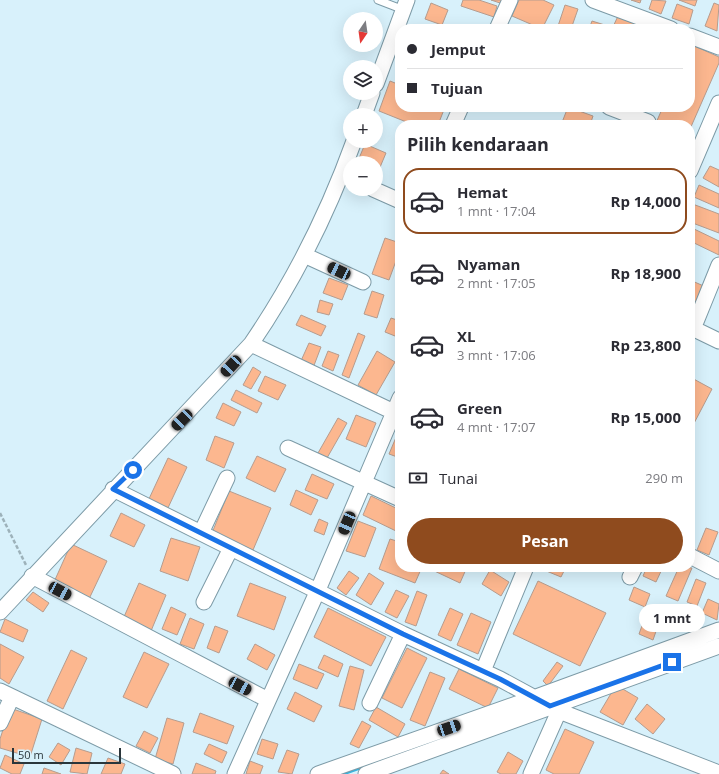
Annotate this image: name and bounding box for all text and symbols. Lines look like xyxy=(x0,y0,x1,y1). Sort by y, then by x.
north arrow xyxy=(343,12,383,52)
map controls xyxy=(343,12,383,196)
text: Jemput xyxy=(431,39,485,59)
button: layers xyxy=(343,60,383,100)
text: Tujuan xyxy=(431,78,483,98)
button: + xyxy=(343,108,383,148)
text: Pilih kendaraan xyxy=(407,132,549,156)
button: − xyxy=(343,156,383,196)
text: Hemat xyxy=(457,182,508,202)
icon: car xyxy=(409,183,445,219)
text: Rp 14,000 xyxy=(611,191,681,211)
text: 1 mnt · 17:04 xyxy=(457,202,536,220)
text: Nyaman xyxy=(457,254,520,274)
icon: car xyxy=(409,255,445,291)
car xyxy=(326,260,352,282)
text: Rp 18,900 xyxy=(611,263,681,283)
text: 2 mnt · 17:05 xyxy=(457,274,536,292)
text: XL xyxy=(457,326,475,346)
icon: car xyxy=(409,327,445,363)
text: Rp 23,800 xyxy=(611,335,681,355)
text: 3 mnt · 17:06 xyxy=(457,346,536,364)
car xyxy=(218,353,244,379)
text: Green xyxy=(457,398,502,418)
icon: car xyxy=(409,399,445,435)
car xyxy=(169,407,195,433)
text: Rp 15,000 xyxy=(611,407,681,427)
text: 4 mnt · 17:07 xyxy=(457,418,536,436)
route start xyxy=(124,461,142,479)
icon: cash xyxy=(407,467,429,489)
text: Tunai xyxy=(439,468,478,488)
text: 290 m xyxy=(645,469,683,487)
car xyxy=(337,510,357,536)
button: Pesan xyxy=(407,518,683,564)
car xyxy=(47,580,73,602)
callout: 1 mnt xyxy=(639,604,705,632)
text: 1 mnt xyxy=(653,609,691,627)
route end xyxy=(663,653,681,671)
car xyxy=(227,675,253,697)
car xyxy=(436,718,462,738)
scale bar xyxy=(12,746,121,765)
text: 50 m xyxy=(18,747,44,762)

